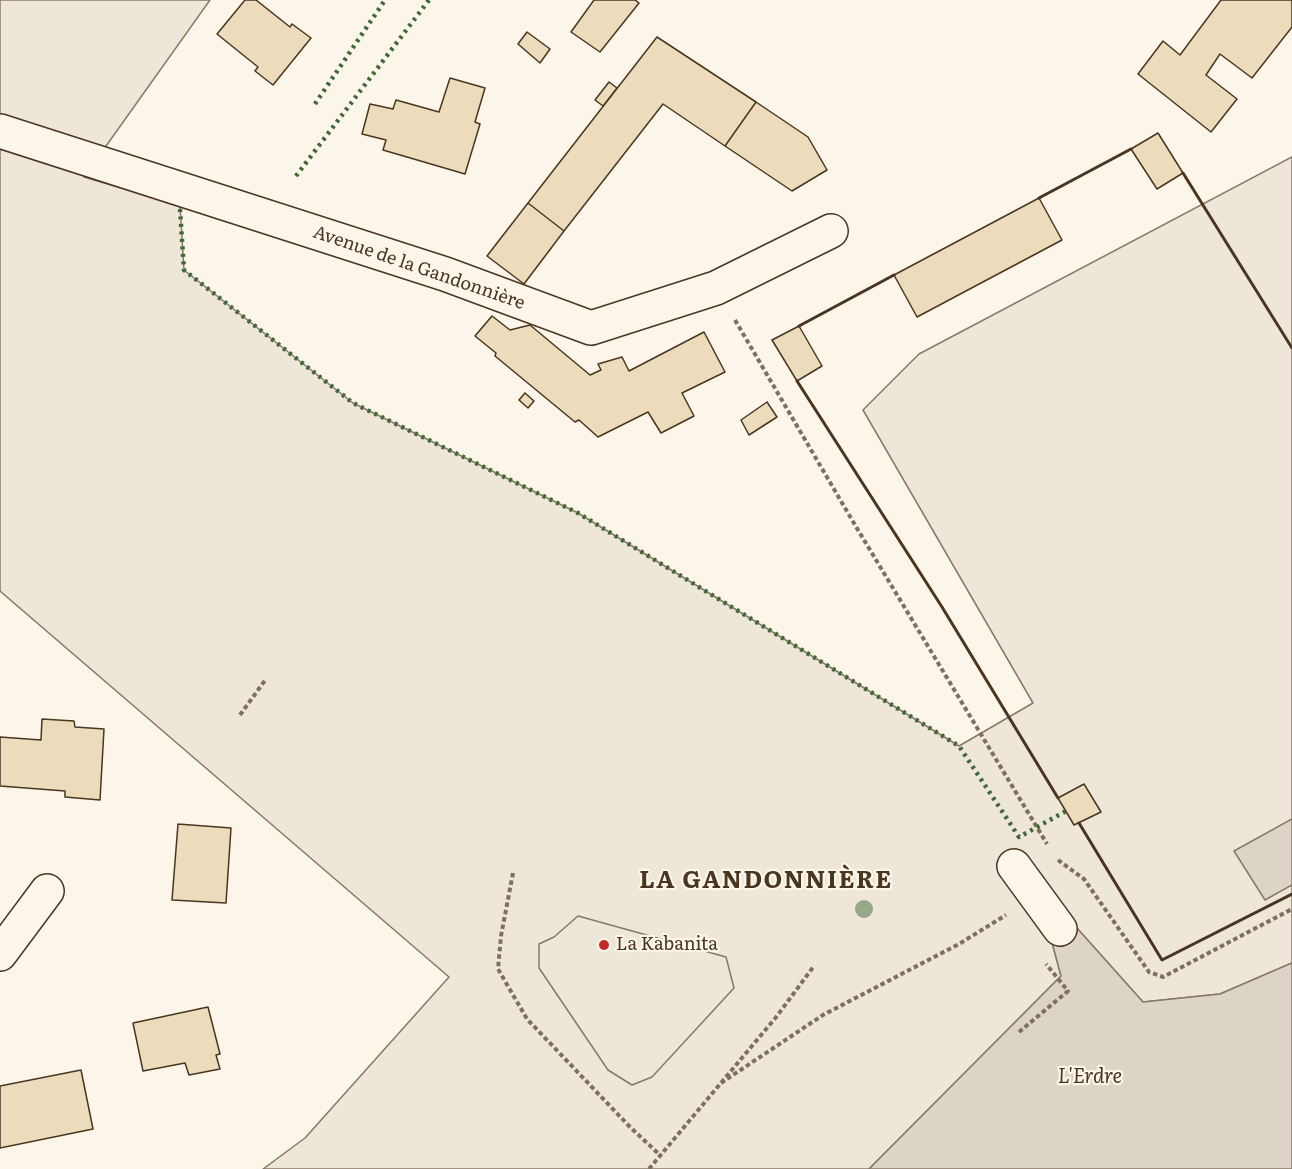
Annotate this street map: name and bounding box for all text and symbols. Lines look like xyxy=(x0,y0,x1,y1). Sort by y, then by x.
street label: Avenue de la Gandonnière xyxy=(310,222,528,314)
district label: LA GANDONNIÈRE xyxy=(639,867,893,895)
place label: La Kabanita xyxy=(616,934,718,956)
marker: La Kabanita xyxy=(597,938,611,952)
water label: L'Erdre xyxy=(1058,1065,1122,1089)

